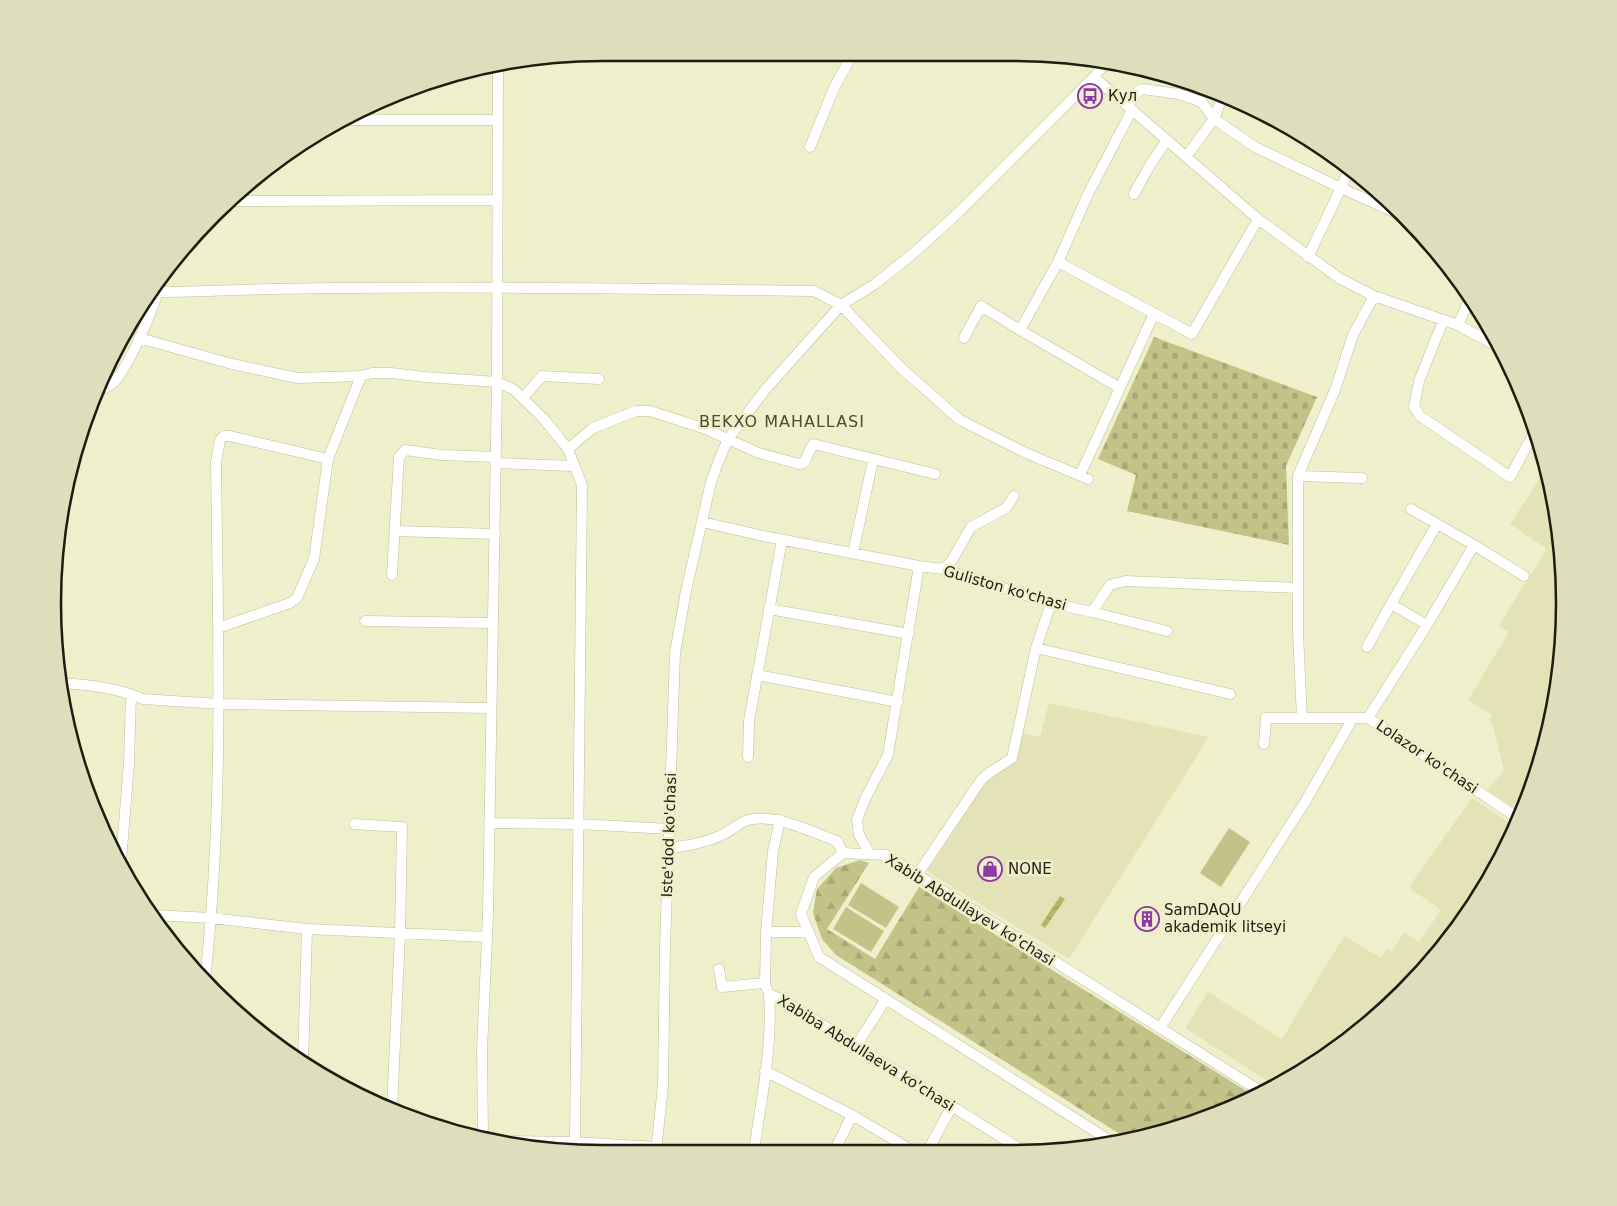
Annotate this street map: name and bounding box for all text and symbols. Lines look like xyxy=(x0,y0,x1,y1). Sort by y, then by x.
bus stop icon: Кул xyxy=(1077,83,1103,109)
place label: Кул xyxy=(1108,87,1137,105)
district label: BEKXO MAHALLASI xyxy=(699,412,865,431)
street label: Guliston ko'chasi xyxy=(941,562,1069,614)
street label: Lolazor ko'chasi xyxy=(1373,716,1481,798)
street label: Iste'dod ko'chasi xyxy=(658,772,680,898)
street label: Xabib Abdullayev ko'chasi xyxy=(882,850,1058,970)
shop icon: NONE xyxy=(977,856,1003,882)
place label: NONE xyxy=(1008,860,1052,878)
place label: SamDAQU akademik litseyi xyxy=(1164,901,1286,936)
building icon: SamDAQU akademik litseyi xyxy=(1134,906,1160,932)
street label: Xabiba Abdullaeva ko'chasi xyxy=(774,991,958,1115)

